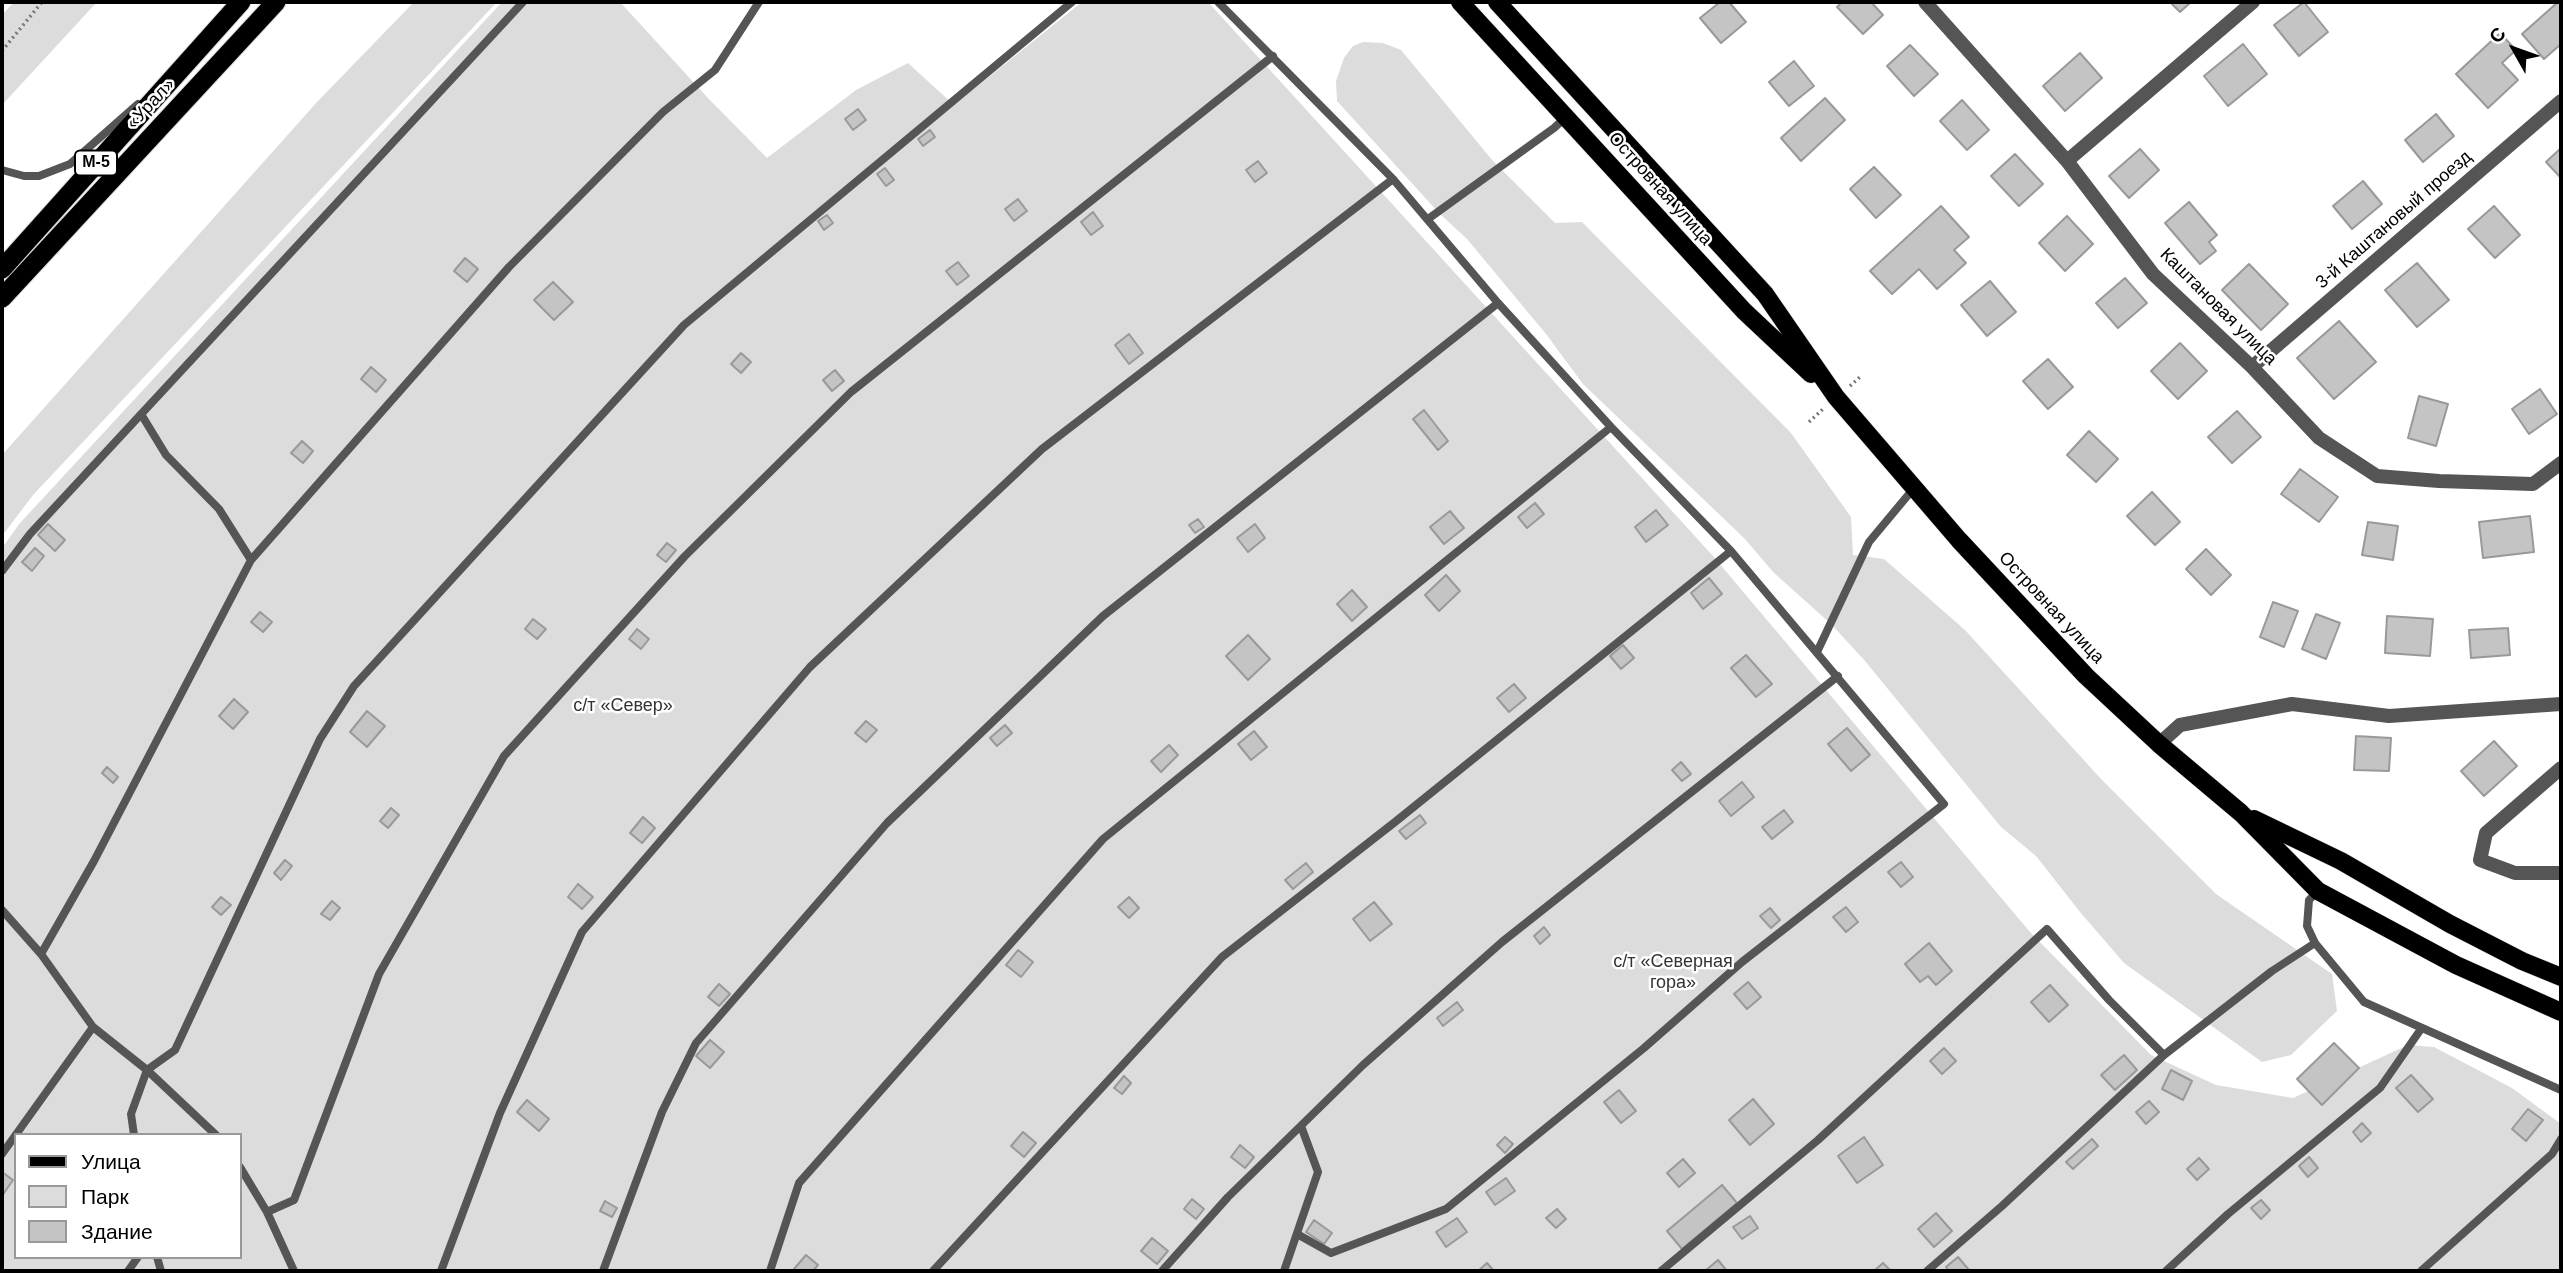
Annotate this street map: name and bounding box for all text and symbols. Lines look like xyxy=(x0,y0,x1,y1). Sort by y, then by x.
north arrow xyxy=(2479,14,2549,84)
text: С xyxy=(2485,23,2510,47)
street label: «Урал» xyxy=(122,74,180,134)
street label: Островная улица xyxy=(1603,128,1717,250)
street label: 3-й Каштановый проезд xyxy=(2312,146,2476,294)
road number: М-5 xyxy=(75,150,117,176)
street label: Каштановая улица xyxy=(2155,244,2281,370)
street label: Островная улица xyxy=(1994,548,2108,668)
park label: с/т «Север» xyxy=(573,695,673,717)
park label: с/т «Северная гора» xyxy=(1613,951,1733,993)
legend xyxy=(14,1133,242,1259)
text: Улица xyxy=(81,1150,141,1173)
text: Парк xyxy=(81,1185,129,1208)
text: Здание xyxy=(81,1220,153,1243)

